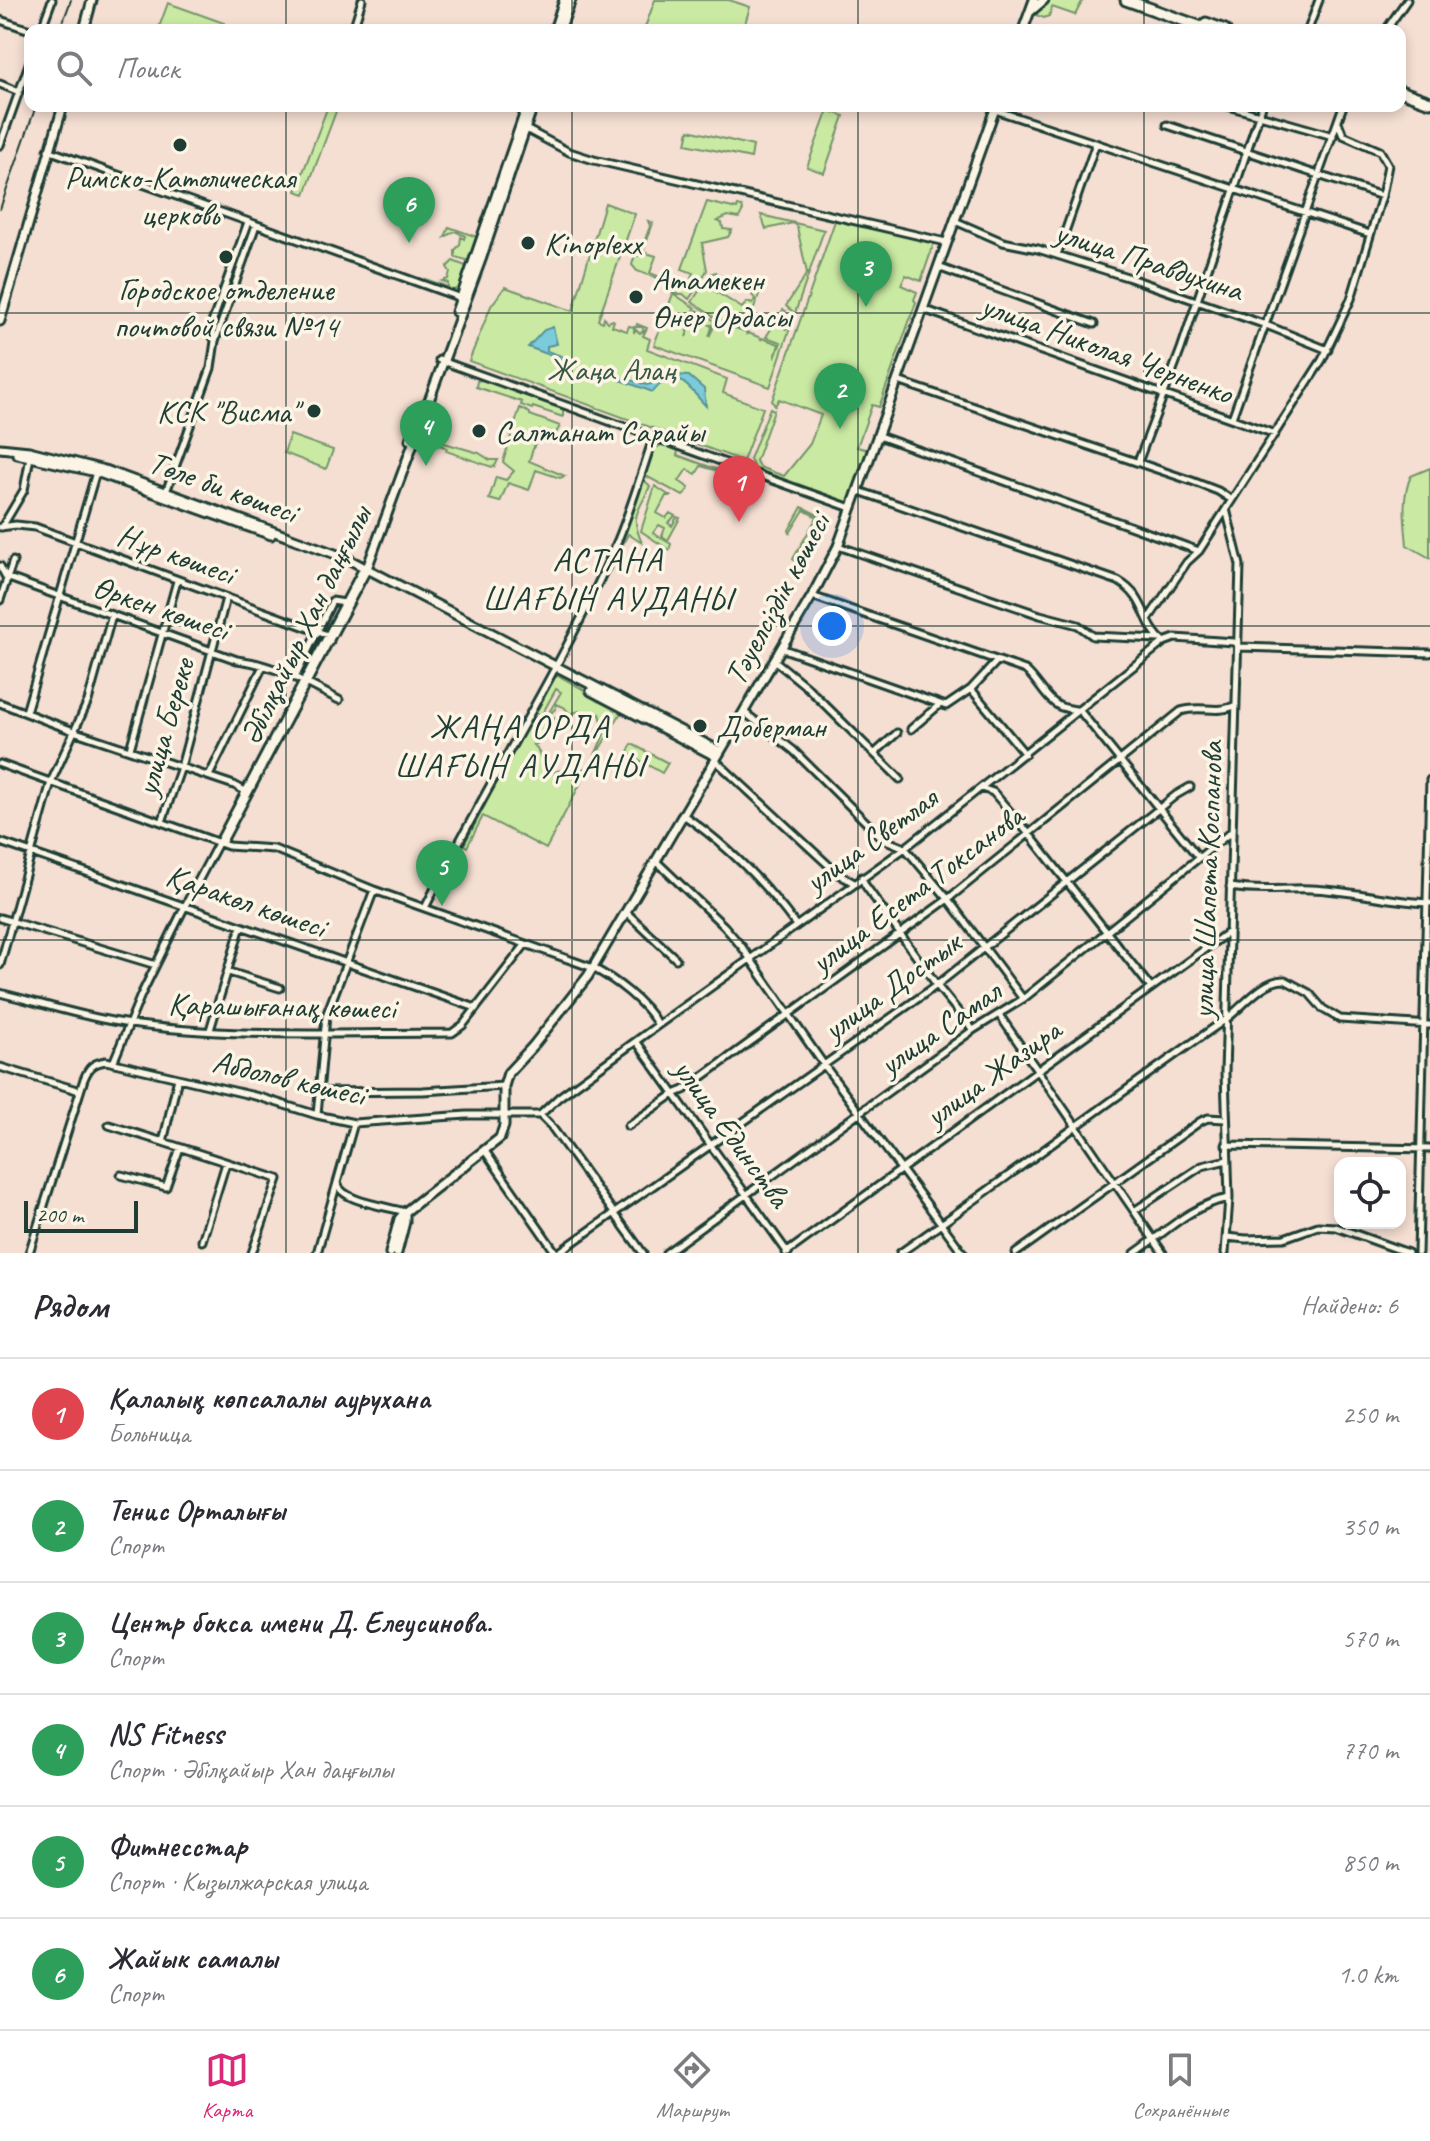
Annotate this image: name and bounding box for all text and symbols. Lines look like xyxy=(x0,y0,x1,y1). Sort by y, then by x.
search box xyxy=(24,24,1406,112)
icon: search xyxy=(52,46,96,90)
text: Поиск xyxy=(116,49,179,87)
marker: Римско-Католическая церковь xyxy=(171,136,189,154)
place label: Римско-Католическая церковь xyxy=(65,157,297,235)
pin: 6 xyxy=(383,177,435,243)
street label: улица Правдухина xyxy=(1048,211,1250,311)
place label: Kinoplexx xyxy=(544,223,645,264)
marker: Kinoplexx xyxy=(519,234,537,252)
pin: 3 xyxy=(840,241,892,307)
marker: Городское отделение почтовой связи №14 xyxy=(217,248,235,266)
place label: Атамекен Өнер Ордасы xyxy=(652,259,794,337)
place label: Городское отделение почтовой связи №14 xyxy=(114,269,342,347)
street label: улица Николая Черненко xyxy=(974,284,1240,414)
marker: Атамекен Өнер Ордасы xyxy=(627,288,645,306)
park label: Жаңа Алаң xyxy=(547,349,677,390)
pin: 2 xyxy=(814,363,866,429)
place label: КСК "Висма" xyxy=(157,391,304,432)
pin: 4 xyxy=(400,400,452,466)
marker: КСК "Висма" xyxy=(305,402,323,420)
place label: Салтанат Сарайы xyxy=(495,411,706,452)
marker: Салтанат Сарайы xyxy=(470,422,488,440)
street label: Төле би көшесі xyxy=(143,441,307,534)
pin: 1 xyxy=(713,456,765,522)
street label: Әбілқайыр Хан даңғылы xyxy=(229,497,381,751)
street label: Тәуелсіздік көшесі xyxy=(715,502,841,692)
street label: Нұр көшесі xyxy=(112,514,244,595)
district label: АСТАНА ШАҒЫН АУДАНЫ xyxy=(482,538,737,620)
street label: Өркен көшесі xyxy=(88,566,238,652)
your location xyxy=(812,606,852,646)
street label: улица Береке xyxy=(125,651,205,802)
district label: ЖАҢА ОРДА ШАҒЫН АУДАНЫ xyxy=(394,705,649,787)
place label: Доберман xyxy=(716,706,828,747)
marker: Доберман xyxy=(691,717,709,735)
street label: улица Шапета Коспанова xyxy=(1182,738,1232,1022)
street label: улица Светлая xyxy=(795,777,947,903)
street label: улица Есета Токсанова xyxy=(801,794,1034,984)
pin: 5 xyxy=(416,840,468,906)
street label: Қаракөл көшесі xyxy=(161,855,335,949)
street label: улица Достык xyxy=(813,920,972,1051)
street label: улица Самал xyxy=(869,970,1011,1086)
street label: Қарашығанақ көшесі xyxy=(168,984,400,1029)
street label: улица Жазира xyxy=(915,1008,1071,1137)
street label: Абдолов көшесі xyxy=(209,1041,373,1116)
street label: улица Единства xyxy=(663,1049,801,1217)
map controls xyxy=(1334,1157,1406,1229)
button: locate xyxy=(1334,1157,1406,1229)
scale bar xyxy=(24,1197,138,1233)
text: 200 m xyxy=(36,1201,83,1229)
text: Рядом xyxy=(32,1284,108,1327)
text: Найдено: 6 xyxy=(1301,1289,1398,1322)
text: Қалалық көпсалалы аурухана xyxy=(108,1379,430,1417)
text: 1 xyxy=(52,1398,64,1431)
text: 250 m xyxy=(1342,1398,1398,1431)
text: Больница xyxy=(108,1417,190,1450)
text: Тенис Орталығы xyxy=(108,1491,285,1529)
text: 2 xyxy=(52,1510,64,1543)
text: 350 m xyxy=(1342,1510,1398,1543)
text: Спорт xyxy=(108,1529,164,1562)
text: Центр бокса имени Д. Елеусинова. xyxy=(108,1603,492,1641)
text: 3 xyxy=(52,1622,64,1655)
text: 570 m xyxy=(1342,1622,1398,1655)
text: Спорт xyxy=(108,1641,164,1674)
text: NS Fitness xyxy=(108,1715,224,1753)
text: 4 xyxy=(52,1734,64,1767)
text: 770 m xyxy=(1342,1734,1398,1767)
text: Спорт · Әбілқайыр Хан даңғылы xyxy=(108,1753,393,1786)
text: Фитнесстар xyxy=(108,1827,247,1865)
text: 5 xyxy=(52,1846,64,1879)
text: 850 m xyxy=(1342,1846,1398,1879)
text: Спорт · Кызылжарская улица xyxy=(108,1865,367,1898)
text: Жайык самалы xyxy=(108,1939,278,1977)
text: 6 xyxy=(52,1958,64,1991)
text: 1.0 km xyxy=(1338,1958,1398,1991)
text: Спорт xyxy=(108,1977,164,2010)
tab: Карта xyxy=(202,2048,252,2124)
tab: Маршрут xyxy=(656,2048,729,2124)
tab: Сохранённые xyxy=(1133,2048,1228,2124)

